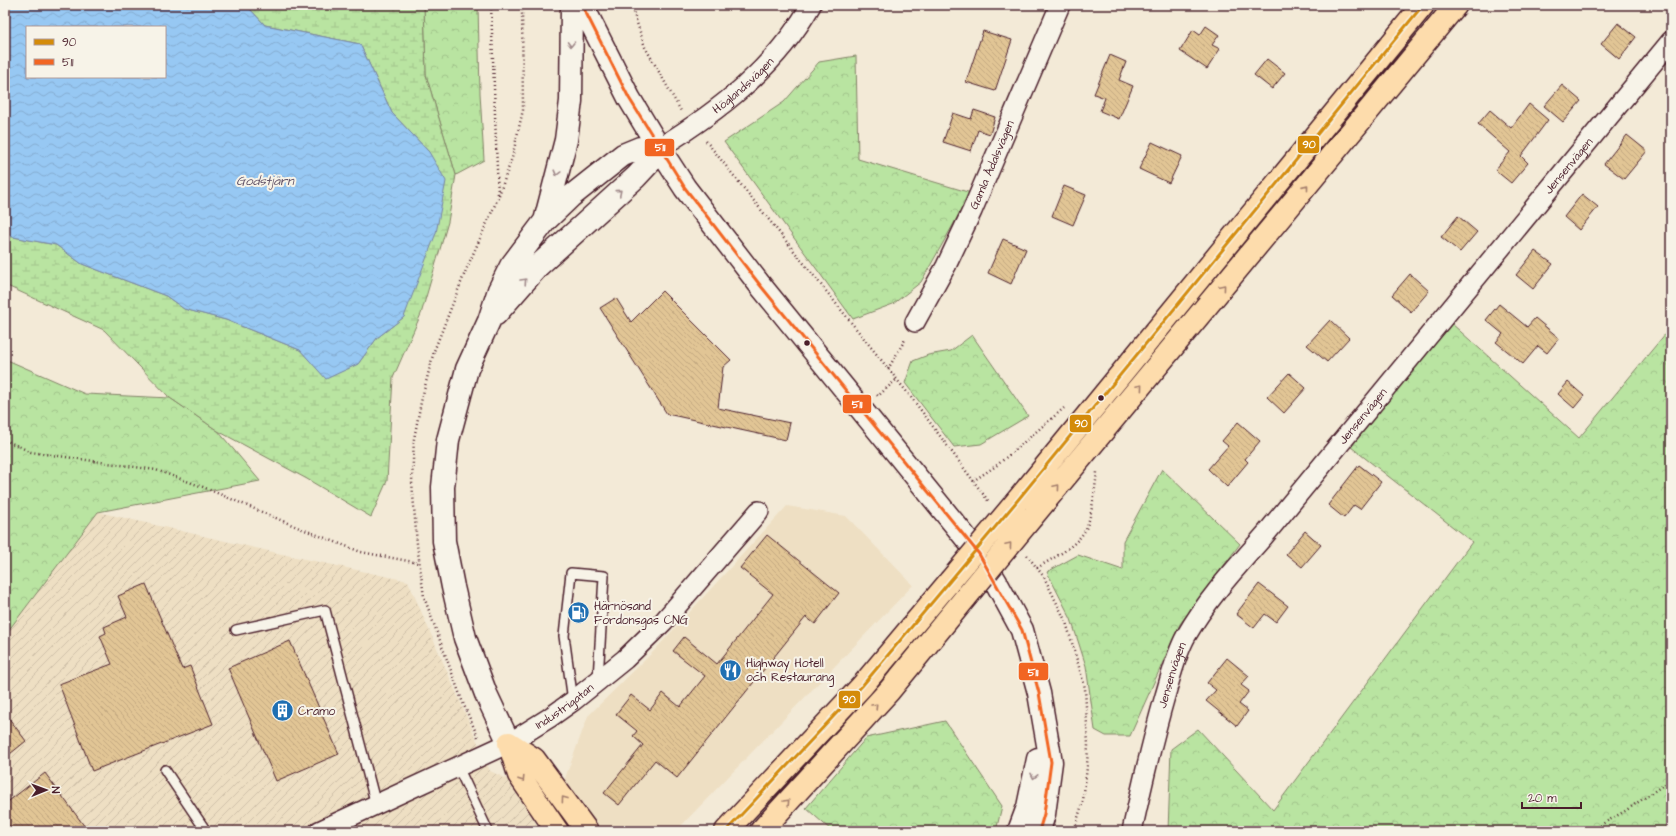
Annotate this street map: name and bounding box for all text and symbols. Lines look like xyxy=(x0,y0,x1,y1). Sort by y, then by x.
legend xyxy=(26,26,166,78)
text: 90 xyxy=(62,34,77,51)
one-way arrow xyxy=(567,41,576,47)
street label: Höglandsvägen xyxy=(709,53,778,118)
text: 511 xyxy=(62,54,74,71)
street label: Gamla Ådalsvägen xyxy=(965,118,1018,212)
street label: Jensenvägen xyxy=(1540,134,1597,198)
line badge: 90 xyxy=(1297,135,1320,154)
text: 90 xyxy=(1302,137,1316,152)
line badge: 511 xyxy=(644,138,675,157)
text: 511 xyxy=(655,140,666,155)
one-way arrow xyxy=(553,169,562,176)
water label: Godstjärn xyxy=(236,172,295,190)
one-way arrow xyxy=(1302,185,1309,192)
one-way arrow xyxy=(614,190,622,197)
one-way arrow xyxy=(519,278,527,286)
one-way arrow xyxy=(1219,285,1226,292)
unlabelled marker xyxy=(802,338,812,348)
one-way arrow xyxy=(1136,384,1143,392)
street label: Jensenvägen xyxy=(1334,384,1391,448)
unlabelled marker xyxy=(1096,393,1106,403)
line badge: 511 xyxy=(842,394,872,414)
text: 511 xyxy=(852,397,863,412)
line badge: 90 xyxy=(1069,414,1092,433)
text: 90 xyxy=(1074,416,1088,431)
one-way arrow xyxy=(1053,484,1060,492)
one-way arrow xyxy=(1004,542,1011,550)
place label: Härnösand Fordonsgas CNG xyxy=(594,598,689,630)
fuel station icon: Härnösand Fordonsgas CNG xyxy=(566,600,592,626)
street label: Jensenvägen xyxy=(1153,639,1190,710)
place label: Highway Hotell och Restaurang xyxy=(746,655,834,687)
restaurant icon: Highway Hotell och Restaurang xyxy=(717,657,743,683)
line badge: 511 xyxy=(1018,662,1049,681)
text: 511 xyxy=(1028,665,1039,680)
street label: Industrigatan xyxy=(532,679,597,733)
line badge: 90 xyxy=(838,690,861,709)
text: 90 xyxy=(842,692,856,707)
building icon: Cramo xyxy=(270,698,296,724)
place label: Cramo xyxy=(298,703,336,720)
one-way arrow xyxy=(871,703,878,711)
north arrow xyxy=(26,770,66,810)
one-way arrow xyxy=(1030,773,1039,779)
one-way arrow xyxy=(518,775,525,782)
scale bar xyxy=(1522,784,1581,810)
text: N xyxy=(48,786,63,794)
text: 20 m xyxy=(1528,790,1557,807)
one-way arrow xyxy=(561,797,568,804)
one-way arrow xyxy=(783,799,790,807)

